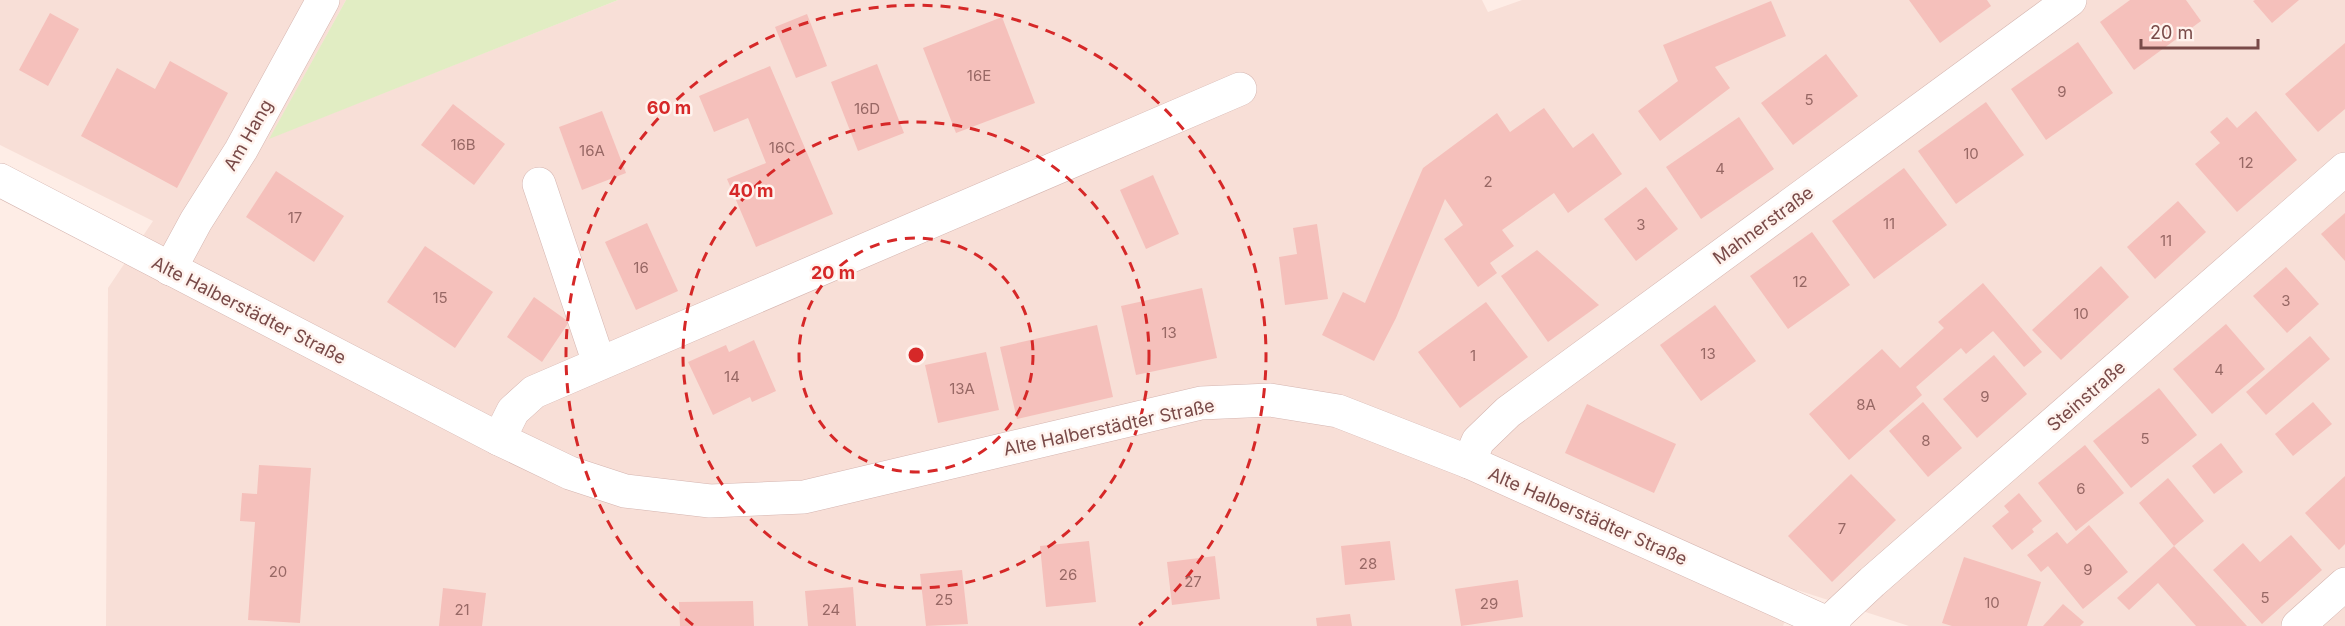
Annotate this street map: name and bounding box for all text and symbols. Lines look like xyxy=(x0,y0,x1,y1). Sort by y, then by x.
scale bar xyxy=(2141,12,2258,50)
text: 20 m xyxy=(2150,22,2193,43)
house number: 16E xyxy=(967,66,991,85)
house number: 9 xyxy=(2057,82,2067,101)
house number: 5 xyxy=(1804,90,1814,109)
street label: Am Hang xyxy=(219,96,277,174)
text: 60 m xyxy=(647,97,691,118)
house number: 16D xyxy=(854,99,880,118)
house number: 16B xyxy=(450,135,476,154)
house number: 16C xyxy=(769,138,795,157)
house number: 16A xyxy=(579,141,605,160)
house number: 10 xyxy=(1963,144,1979,163)
house number: 12 xyxy=(2238,153,2254,172)
house number: 4 xyxy=(1715,159,1725,178)
house number: 2 xyxy=(1483,172,1493,191)
text: 40 m xyxy=(729,180,774,201)
street label: Mahnerstraße xyxy=(1709,182,1817,268)
house number: 17 xyxy=(288,208,302,227)
house number: 11 xyxy=(1883,214,1895,233)
house number: 3 xyxy=(1636,215,1646,234)
house number: 11 xyxy=(2160,231,2172,250)
street label: Alte Halberstädter Straße xyxy=(148,252,350,368)
house number: 16 xyxy=(633,258,649,277)
text: 20 m xyxy=(811,262,855,283)
house number: 12 xyxy=(1792,272,1808,291)
house number: 15 xyxy=(432,288,448,307)
house number: 3 xyxy=(2281,291,2291,310)
house number: 10 xyxy=(2073,304,2089,323)
house number: 13 xyxy=(1161,323,1177,342)
house number: 13 xyxy=(1700,344,1716,363)
centre of rings xyxy=(906,345,926,365)
house number: 1 xyxy=(1470,346,1476,365)
street label: Steinstraße xyxy=(2043,356,2129,436)
house number: 4 xyxy=(2214,360,2224,379)
house number: 14 xyxy=(724,367,740,386)
house number: 13A xyxy=(949,379,975,398)
house number: 9 xyxy=(1980,387,1990,406)
street label: Alte Halberstädter Straße xyxy=(1002,394,1216,460)
house number: 8A xyxy=(1856,395,1876,414)
house number: 5 xyxy=(2140,429,2150,448)
house number: 8 xyxy=(1921,431,1931,450)
street label: Alte Halberstädter Straße xyxy=(1485,463,1691,569)
house number: 6 xyxy=(2076,479,2086,498)
house number: 7 xyxy=(1838,519,1846,538)
house number: 28 xyxy=(1359,554,1377,573)
house number: 9 xyxy=(2083,560,2093,579)
house number: 20 xyxy=(269,562,287,581)
house number: 26 xyxy=(1059,565,1077,584)
house number: 27 xyxy=(1184,572,1202,591)
house number: 5 xyxy=(2260,588,2270,607)
house number: 25 xyxy=(935,590,953,609)
house number: 10 xyxy=(1984,593,2000,612)
house number: 29 xyxy=(1480,594,1498,613)
house number: 21 xyxy=(454,600,470,619)
house number: 24 xyxy=(822,600,840,619)

